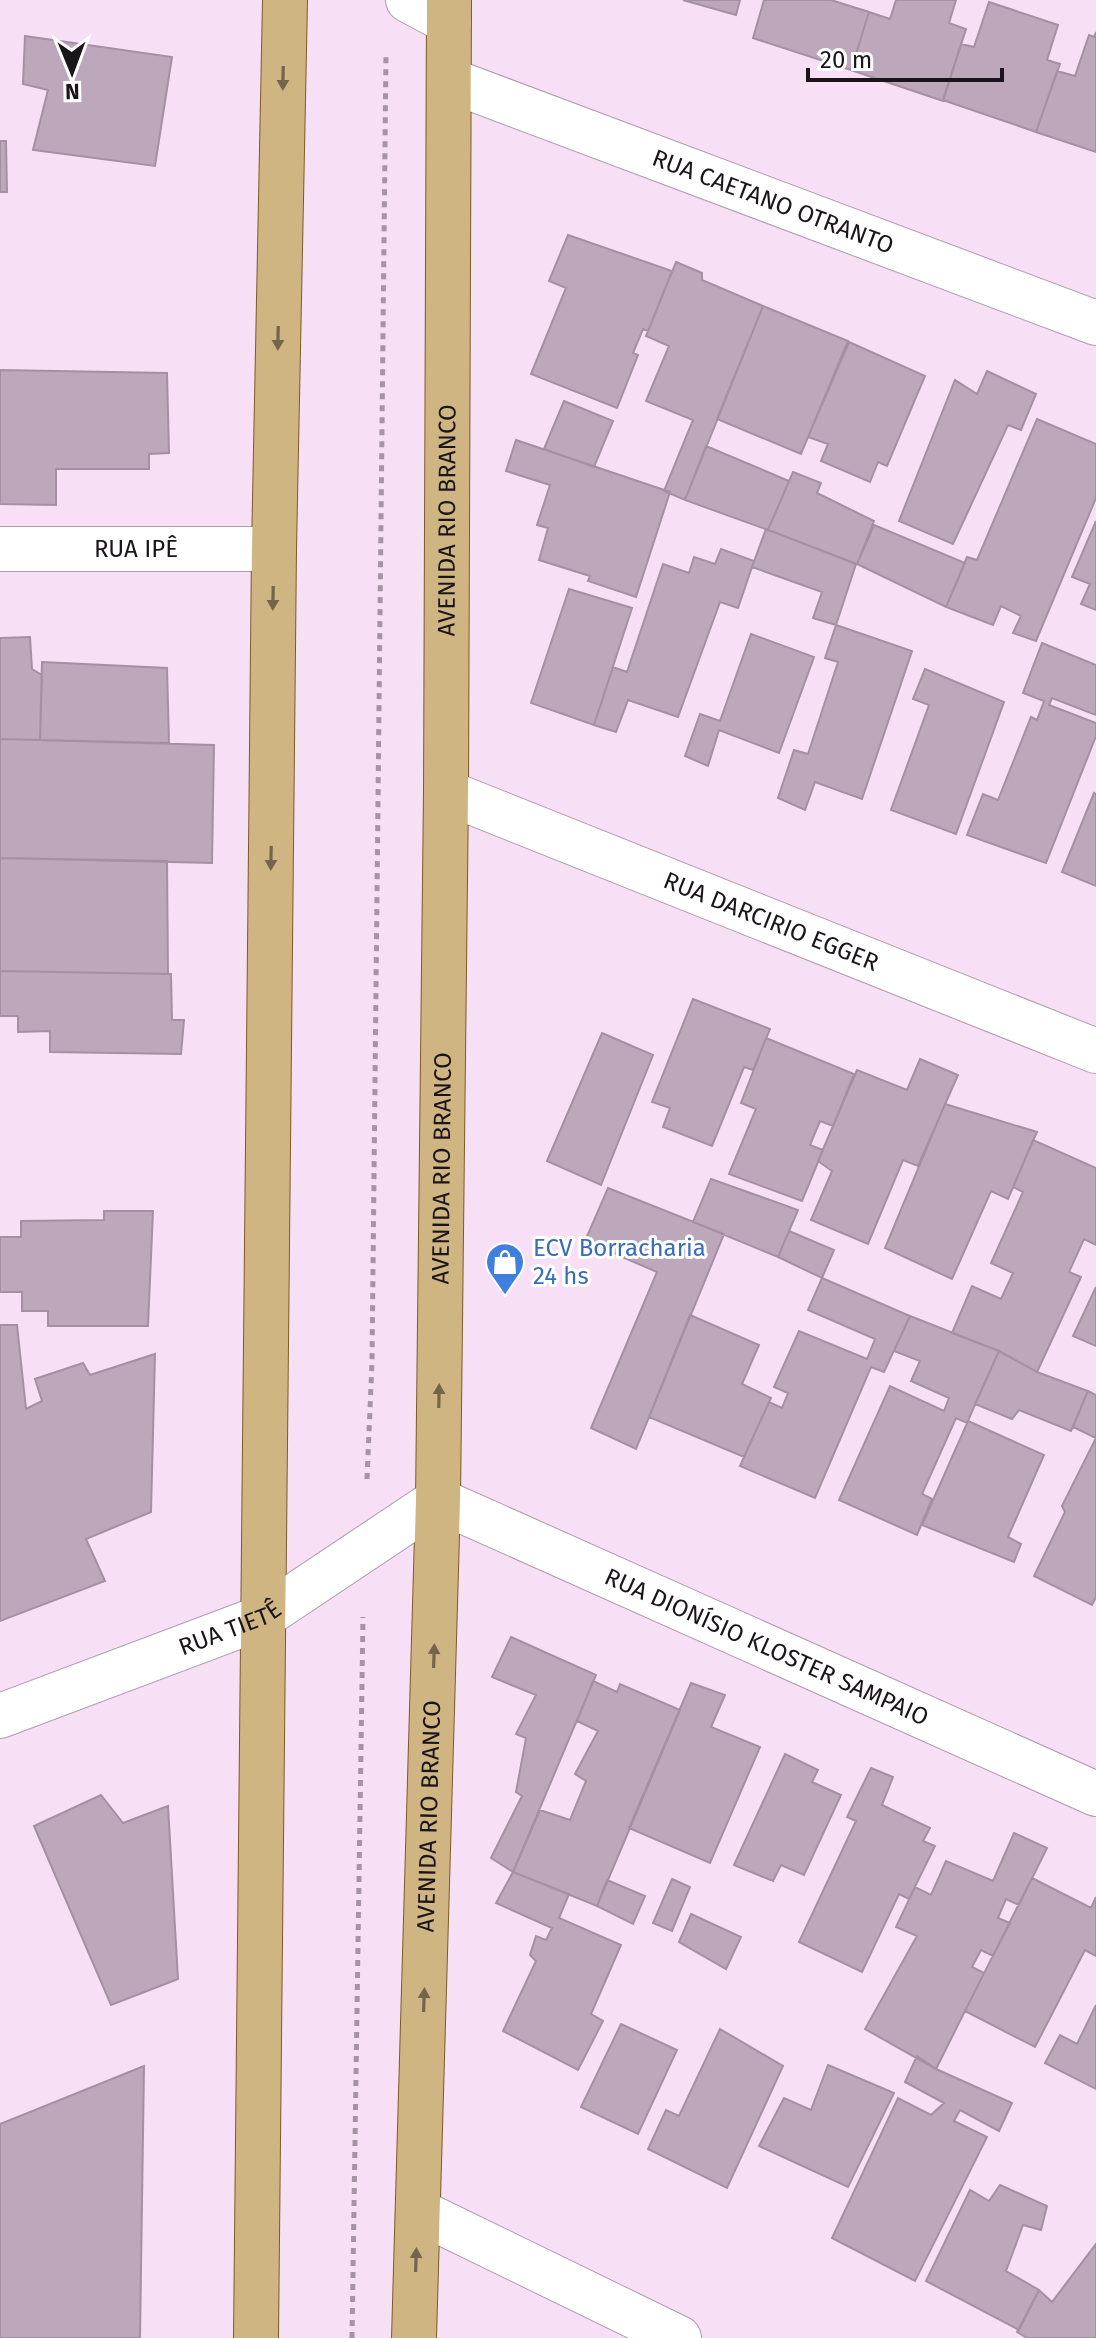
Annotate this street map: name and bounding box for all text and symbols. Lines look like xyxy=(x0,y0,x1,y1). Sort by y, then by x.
north arrow xyxy=(32,32,112,112)
scale bar xyxy=(808,32,1002,82)
text: 20 m xyxy=(820,46,872,74)
one-way arrow xyxy=(277,66,289,91)
text: N xyxy=(65,78,80,105)
street label: RUA CAETANO OTRANTO xyxy=(648,144,898,260)
one-way arrow xyxy=(272,326,284,351)
street label: AVENIDA RIO BRANCO xyxy=(433,404,461,636)
street label: RUA IPÊ xyxy=(94,535,178,563)
one-way arrow xyxy=(267,586,279,611)
one-way arrow xyxy=(264,846,277,871)
street label: RUA DARCIRIO EGGER xyxy=(660,866,883,977)
street label: AVENIDA RIO BRANCO xyxy=(426,1052,457,1284)
place label: ECV Borracharia 24 hs xyxy=(533,1234,706,1290)
shop icon: ECV Borracharia 24 hs xyxy=(484,1241,526,1296)
one-way arrow xyxy=(433,1383,445,1408)
street label: RUA DIONÍSIO KLOSTER SAMPAIO xyxy=(600,1562,933,1731)
street label: RUA TIETÊ xyxy=(175,1595,286,1661)
one-way arrow xyxy=(427,1643,440,1668)
street label: AVENIDA RIO BRANCO xyxy=(412,1700,446,1933)
one-way arrow xyxy=(417,1987,430,2012)
one-way arrow xyxy=(410,2247,423,2272)

